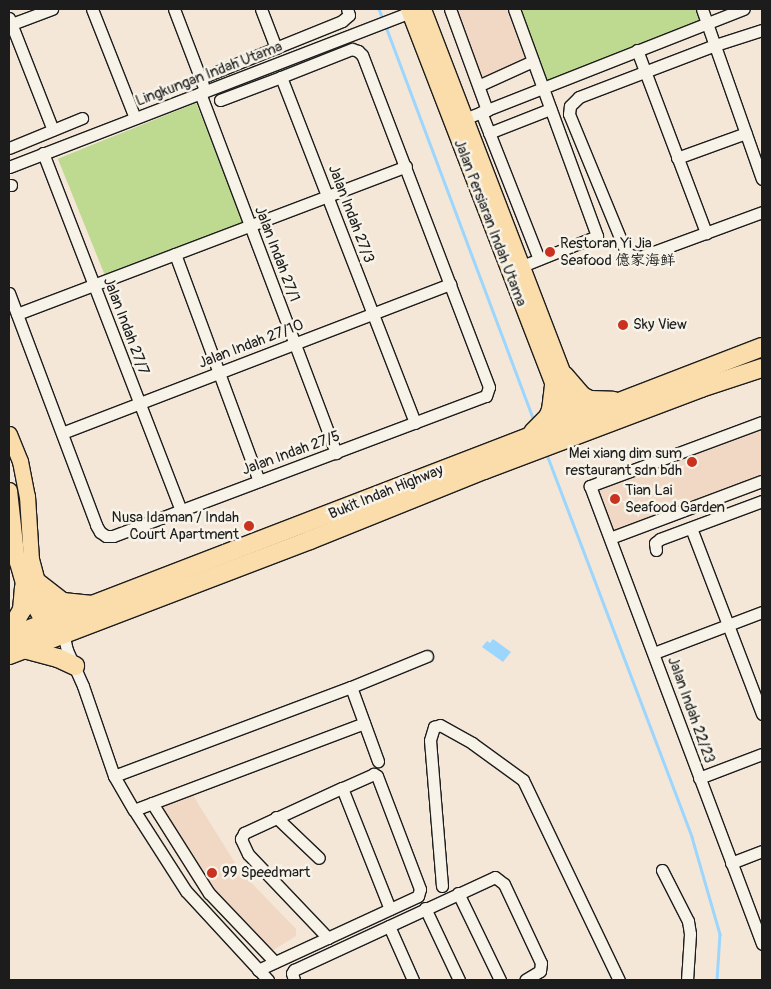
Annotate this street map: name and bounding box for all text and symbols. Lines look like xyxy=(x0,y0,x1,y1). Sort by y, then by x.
street label: Lingkungan Indah Utama xyxy=(133,38,285,110)
street label: Jalan Persiaran Indah Utama xyxy=(450,137,530,309)
street label: Jalan Indah 27/3 xyxy=(324,163,378,265)
street label: Jalan Indah 27/1 xyxy=(251,204,303,304)
place label: Restoran Yi Jia Seafood 億家海鲜 xyxy=(560,234,675,269)
marker: Restoran Yi Jia Seafood 億家海鲜 xyxy=(544,246,556,258)
street label: Jalan Indah 27/7 xyxy=(99,275,153,377)
street label: Jalan Indah 27/10 xyxy=(196,316,306,372)
place label: Sky View xyxy=(633,316,687,334)
marker: Sky View xyxy=(617,319,629,331)
street label: Jalan Indah 27/5 xyxy=(239,427,343,479)
place label: Mei xiang dim sum restaurant sdn bdh xyxy=(566,444,682,479)
marker: Mei xiang dim sum restaurant sdn bdh xyxy=(686,456,698,468)
street label: Bukit Indah Highway xyxy=(326,461,446,523)
place label: Tian Lai Seafood Garden xyxy=(625,481,725,516)
marker: Tian Lai Seafood Garden xyxy=(609,493,621,505)
place label: Nusa Idaman / Indah Court Apartment xyxy=(112,508,239,543)
marker: Nusa Idaman / Indah Court Apartment xyxy=(243,520,255,532)
street label: Jalan Indah 22/23 xyxy=(663,654,719,766)
place label: 99 Speedmart xyxy=(222,864,310,882)
marker: 99 Speedmart xyxy=(206,867,218,879)

